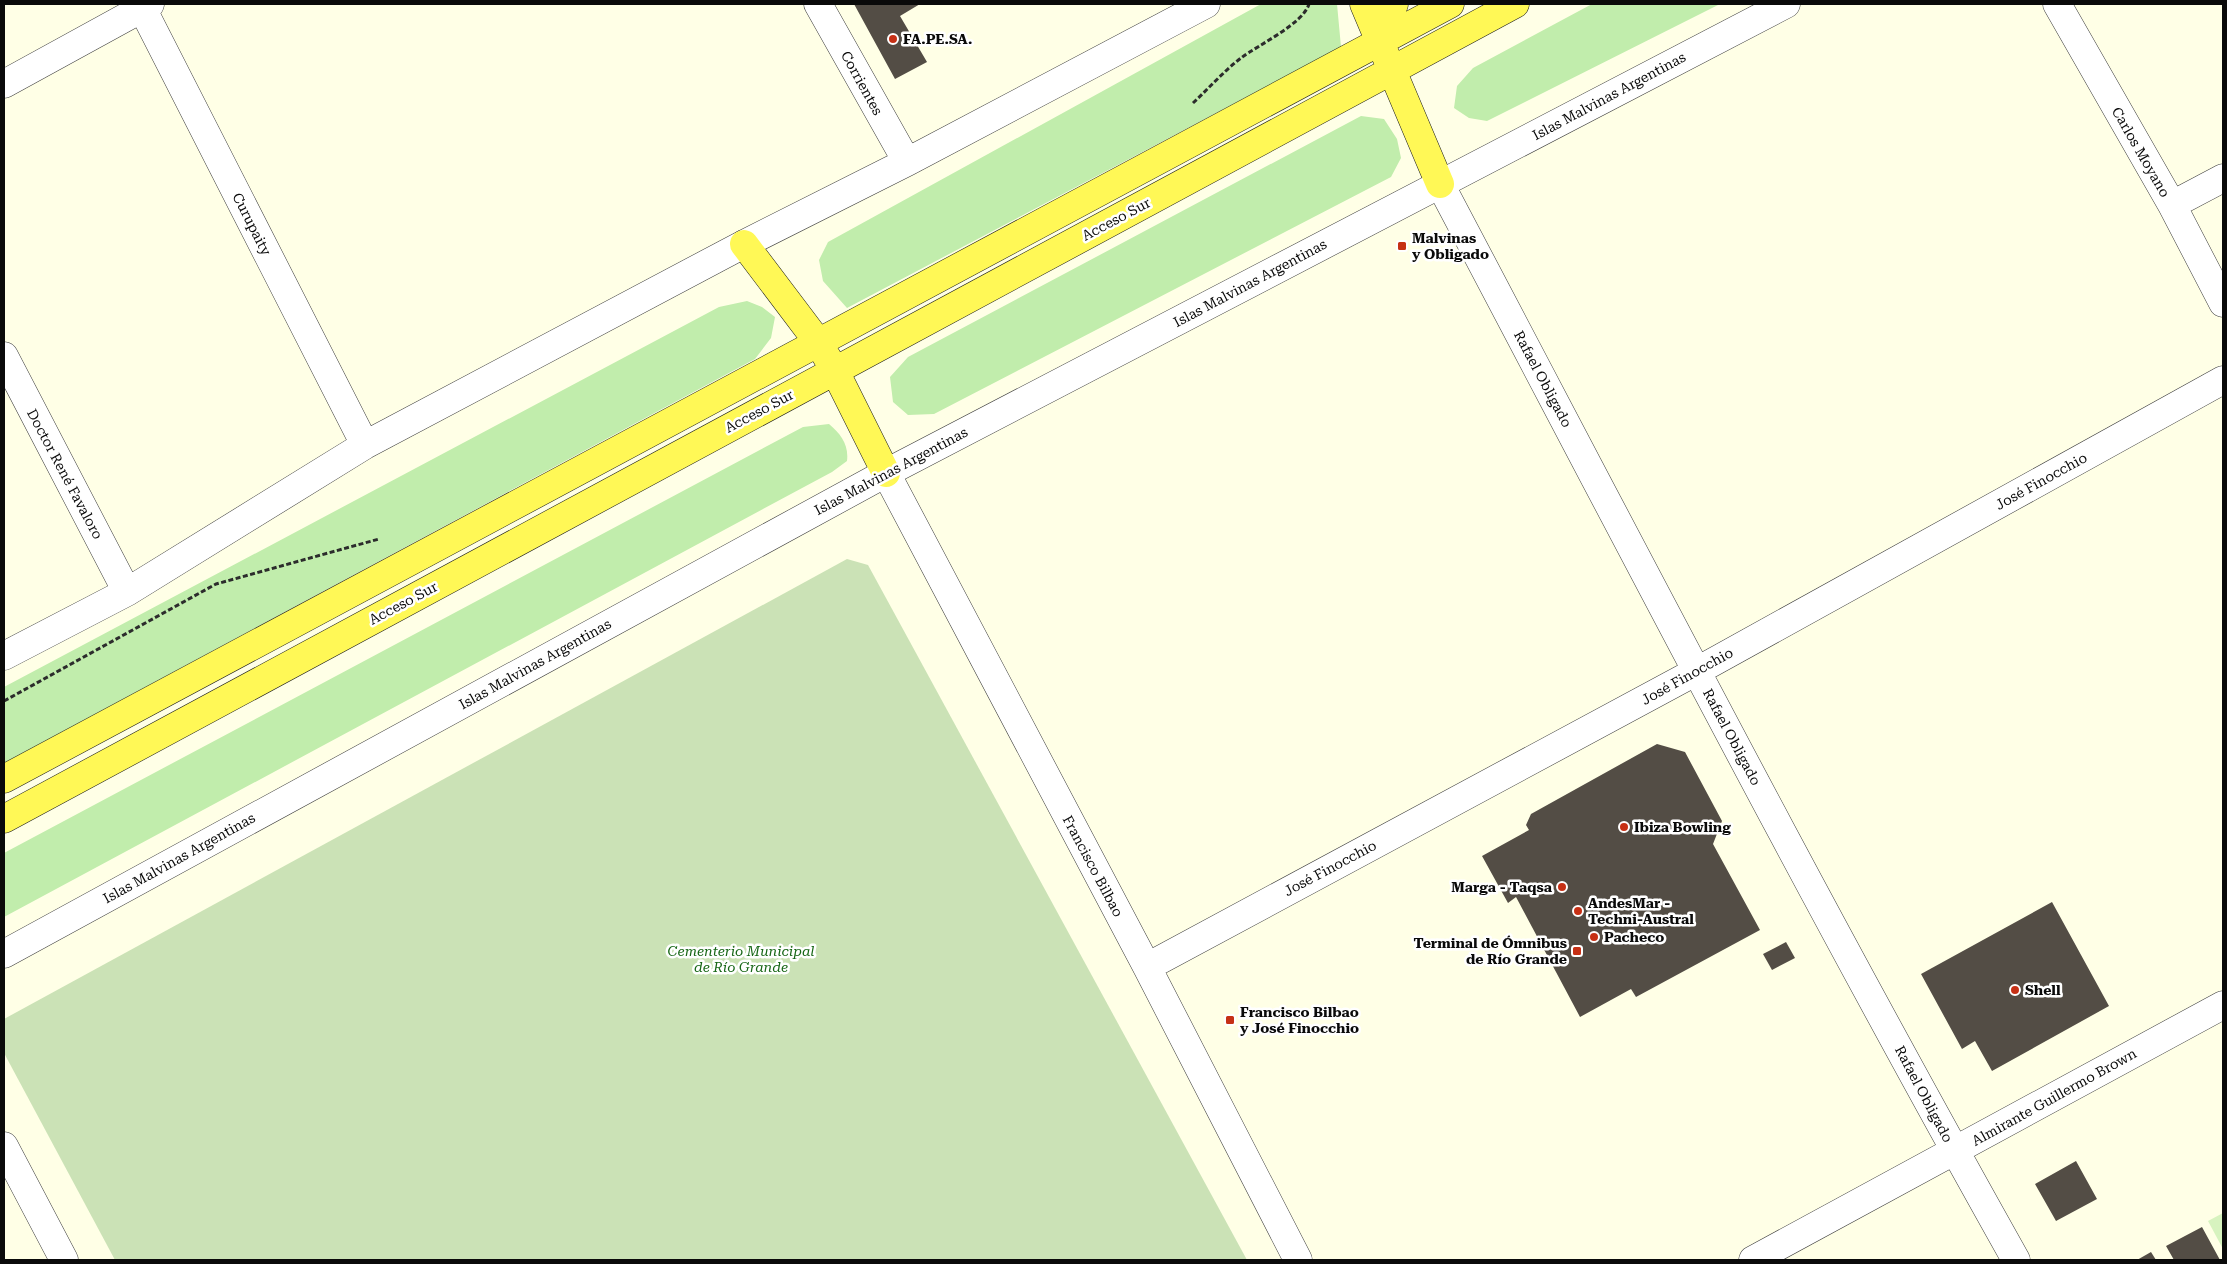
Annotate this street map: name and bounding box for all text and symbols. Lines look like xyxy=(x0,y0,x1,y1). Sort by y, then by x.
place label: FA.PE.SA. xyxy=(903,31,972,47)
marker: FA.PE.SA. xyxy=(887,33,899,45)
street label: Corrientes xyxy=(838,48,886,118)
street label: Islas Malvinas Argentinas xyxy=(1530,49,1689,143)
street label: Carlos Moyano xyxy=(2109,104,2173,200)
street label: Curupaity xyxy=(229,190,275,259)
street label: Acceso Sur xyxy=(1079,194,1153,244)
place label: Malvinas y Obligado xyxy=(1412,230,1489,262)
street label: Islas Malvinas Argentinas xyxy=(1171,236,1330,330)
marker: Malvinas y Obligado xyxy=(1396,240,1408,252)
street label: Rafael Obligado xyxy=(1511,328,1575,430)
street label: Acceso Sur xyxy=(722,386,796,436)
street label: Doctor René Favaloro xyxy=(24,406,106,542)
street label: Islas Malvinas Argentinas xyxy=(812,424,971,518)
street label: José Finocchio xyxy=(1992,449,2090,513)
street label: Acceso Sur xyxy=(366,578,440,628)
street label: Islas Malvinas Argentinas xyxy=(456,615,614,712)
street label: José Finocchio xyxy=(1638,644,1736,708)
street label: Rafael Obligado xyxy=(1700,686,1764,788)
street label: Islas Malvinas Argentinas xyxy=(100,809,258,906)
street label: Francisco Bilbao xyxy=(1060,813,1126,919)
place label: Ibiza Bowling xyxy=(1634,819,1731,835)
marker: Ibiza Bowling xyxy=(1618,821,1630,833)
street label: José Finocchio xyxy=(1281,837,1379,899)
place label: Marga - Taqsa xyxy=(1451,879,1553,895)
marker: Marga - Taqsa xyxy=(1556,881,1568,893)
place label: AndesMar - Techni-Austral xyxy=(1588,895,1694,927)
marker: AndesMar - Techni-Austral xyxy=(1572,905,1584,917)
place label: Pacheco xyxy=(1604,929,1664,945)
marker: Pacheco xyxy=(1588,931,1600,943)
place label: Terminal de Ómnibus de Río Grande xyxy=(1414,935,1567,967)
park label: Cementerio Municipal de Río Grande xyxy=(668,943,814,975)
marker: Terminal de Ómnibus de Río Grande xyxy=(1571,945,1583,957)
place label: Shell xyxy=(2025,982,2061,998)
marker: Shell xyxy=(2009,984,2021,996)
place label: Francisco Bilbao y José Finocchio xyxy=(1240,1004,1359,1036)
marker: Francisco Bilbao y José Finocchio xyxy=(1224,1014,1236,1026)
street label: Rafael Obligado xyxy=(1892,1043,1956,1145)
street label: Almirante Guillermo Brown xyxy=(1969,1045,2139,1149)

